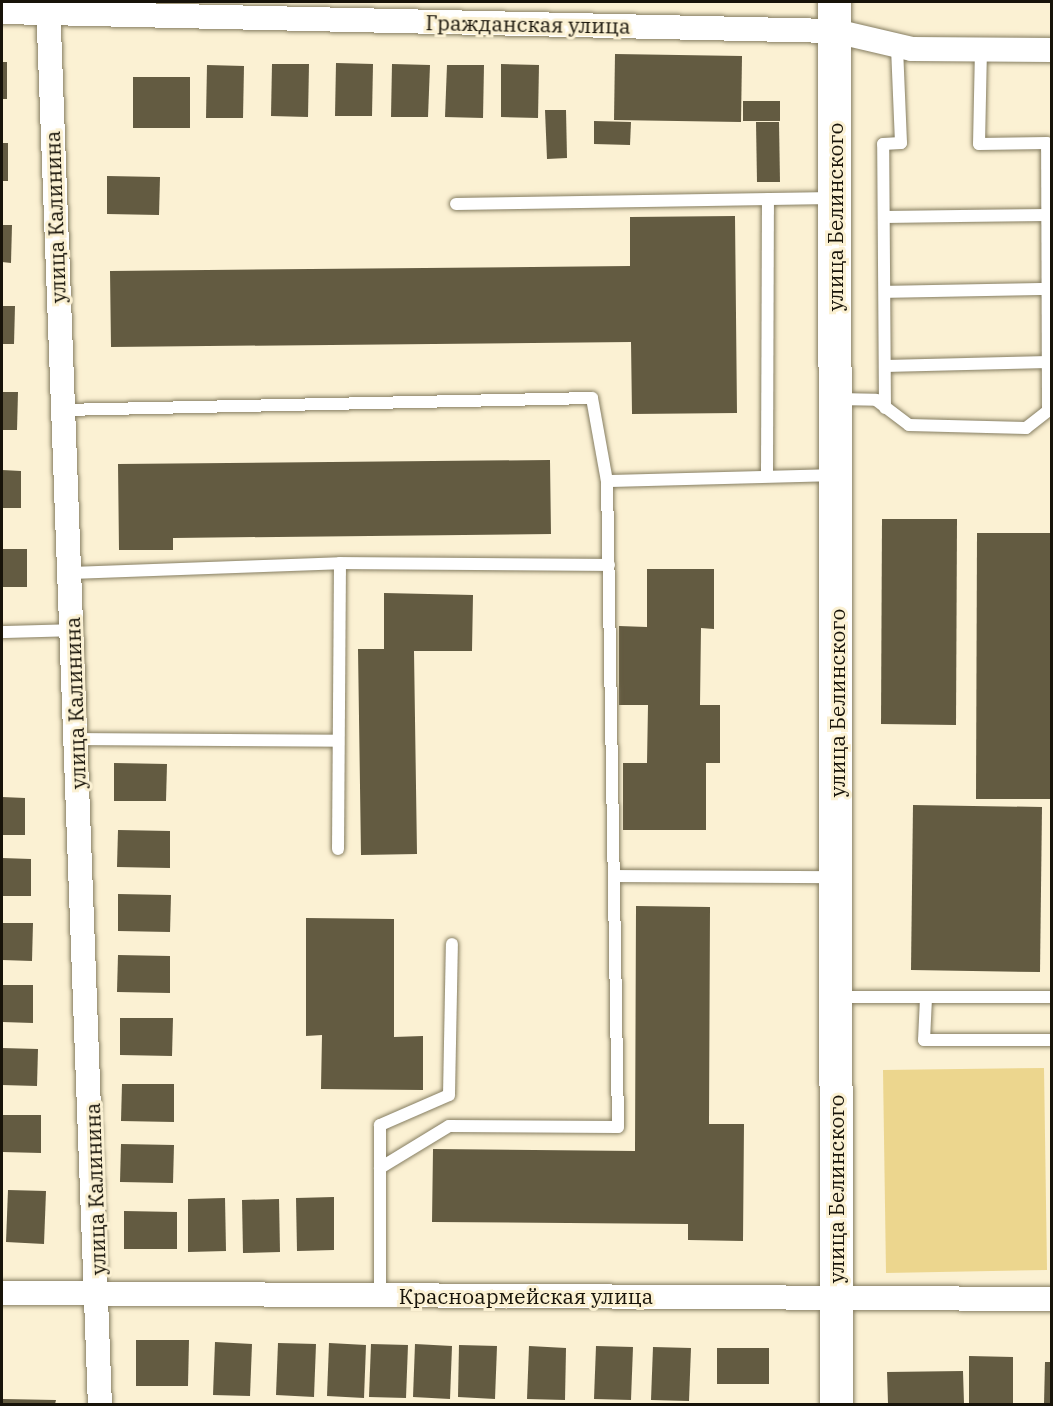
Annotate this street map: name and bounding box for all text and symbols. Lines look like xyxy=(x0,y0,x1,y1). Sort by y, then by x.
street label: Гражданская улица xyxy=(425,10,631,38)
street label: улица Белинского xyxy=(822,123,848,311)
street label: улица Калинина xyxy=(39,130,71,304)
street label: улица Белинского xyxy=(824,609,850,797)
street label: улица Калинина xyxy=(59,616,91,790)
street label: улица Белинского xyxy=(823,1095,849,1283)
street label: улица Калинина xyxy=(79,1102,111,1276)
street label: Красноармейская улица xyxy=(399,1283,653,1309)

